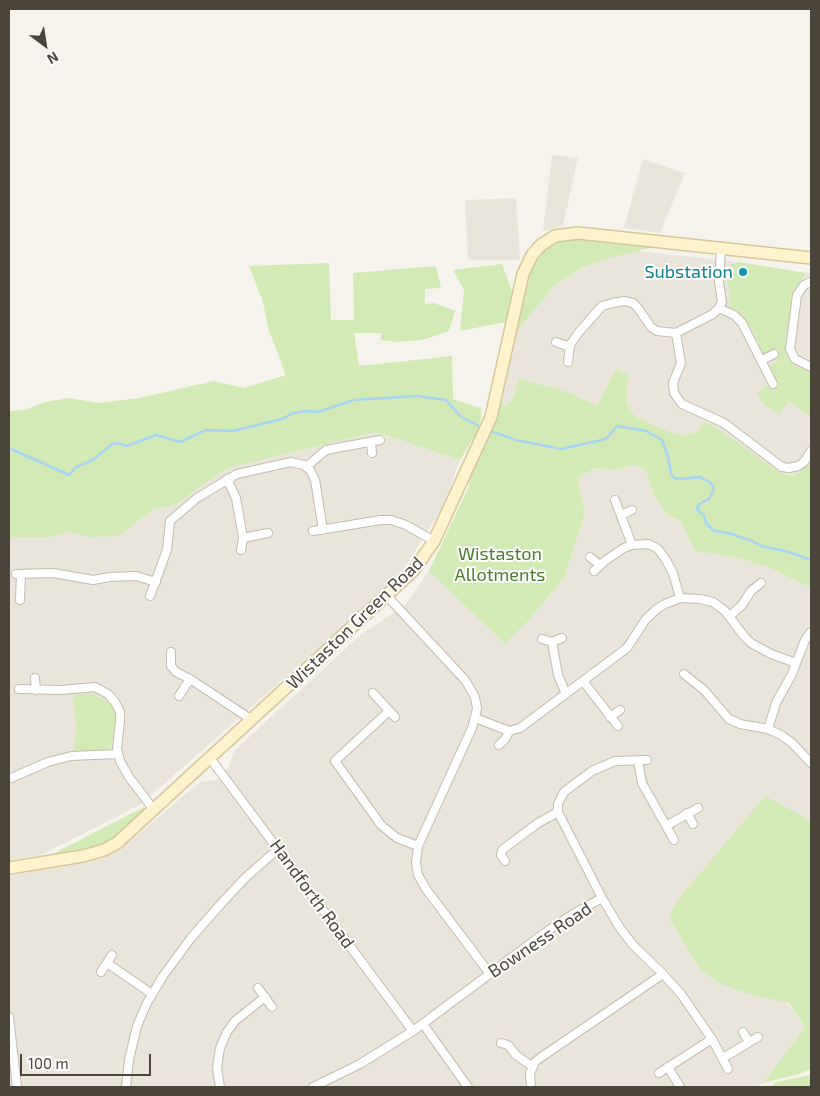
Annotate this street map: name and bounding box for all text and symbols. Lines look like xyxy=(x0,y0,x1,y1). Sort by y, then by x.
north arrow xyxy=(20,20,70,70)
text: N xyxy=(44,48,62,68)
place label: Substation xyxy=(644,261,733,283)
marker: Substation xyxy=(737,266,749,278)
park label: Wistaston Allotments xyxy=(455,543,545,586)
street label: Wistaston Green Road xyxy=(282,552,428,694)
street label: Handforth Road xyxy=(265,835,359,953)
street label: Bowness Road xyxy=(484,897,596,983)
scale bar xyxy=(22,1044,154,1076)
text: 100 m xyxy=(28,1054,69,1072)

